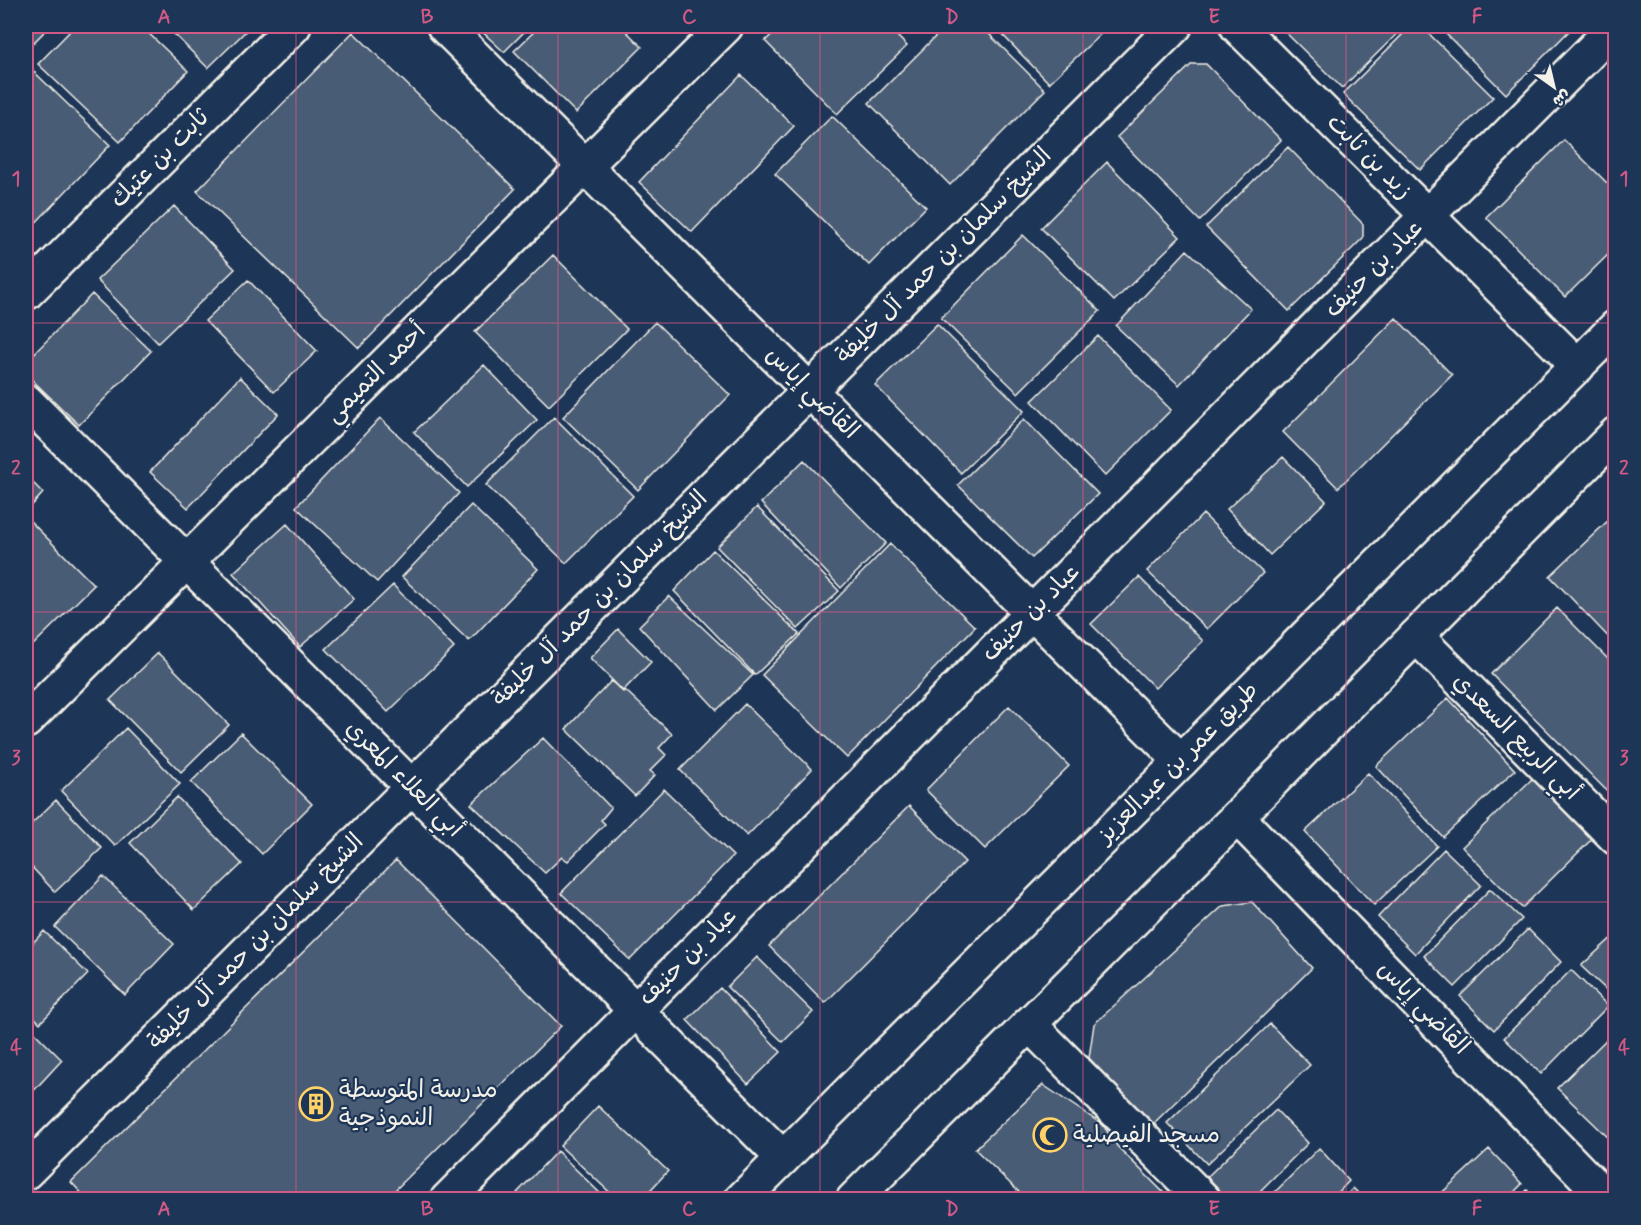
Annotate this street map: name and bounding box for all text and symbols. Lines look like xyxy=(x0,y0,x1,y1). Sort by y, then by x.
text: A xyxy=(157,4,171,31)
text: B xyxy=(421,4,434,31)
text: C xyxy=(682,4,697,31)
text: D xyxy=(945,4,959,31)
text: E xyxy=(1208,4,1220,31)
text: F xyxy=(1472,4,1483,31)
north arrow xyxy=(1524,57,1584,117)
text: ش xyxy=(1548,85,1575,112)
street label: ثابت بن عتيك xyxy=(104,102,217,215)
street label: زيد بن ثابت xyxy=(1320,108,1418,206)
street label: الشيخ سلمان بن حمد آل خليفة xyxy=(829,141,1059,371)
text: 1 xyxy=(12,166,20,193)
text: 1 xyxy=(1620,166,1628,193)
street label: عباد بن حنيف xyxy=(1318,213,1430,325)
street label: أحمد التميمي xyxy=(318,315,436,433)
street label: القاضي إياس xyxy=(756,340,865,449)
text: 2 xyxy=(11,455,21,482)
text: 2 xyxy=(1619,455,1629,482)
street label: الشيخ سلمان بن حمد آل خليفة xyxy=(485,484,715,714)
street label: عباد بن حنيف xyxy=(975,557,1087,669)
street label: أبي الربيع السعدي xyxy=(1443,666,1587,810)
street label: طريق عمر بن عبدالعزيز xyxy=(1089,675,1266,852)
street label: أبي العلاء المعري xyxy=(336,713,470,847)
text: 3 xyxy=(11,745,21,772)
text: 3 xyxy=(1619,745,1629,772)
street label: الشيخ سلمان بن حمد آل خليفة xyxy=(141,827,371,1057)
street label: عباد بن حنيف xyxy=(632,901,744,1013)
street label: القاضي إياس xyxy=(1367,954,1476,1065)
text: 4 xyxy=(10,1035,22,1062)
text: 4 xyxy=(1618,1035,1630,1062)
place label: مدرسة المتوسطة النموذجية xyxy=(339,1075,498,1134)
building icon: مدرسة المتوسطة النموذجية xyxy=(298,1086,334,1122)
mosque icon: مسجد الفيصلية xyxy=(1032,1117,1068,1153)
place label: مسجد الفيصلية xyxy=(1073,1120,1220,1151)
text: A xyxy=(157,1196,171,1223)
text: B xyxy=(421,1196,434,1223)
text: C xyxy=(682,1196,697,1223)
text: D xyxy=(945,1196,959,1223)
text: E xyxy=(1208,1196,1220,1223)
text: F xyxy=(1472,1196,1483,1223)

